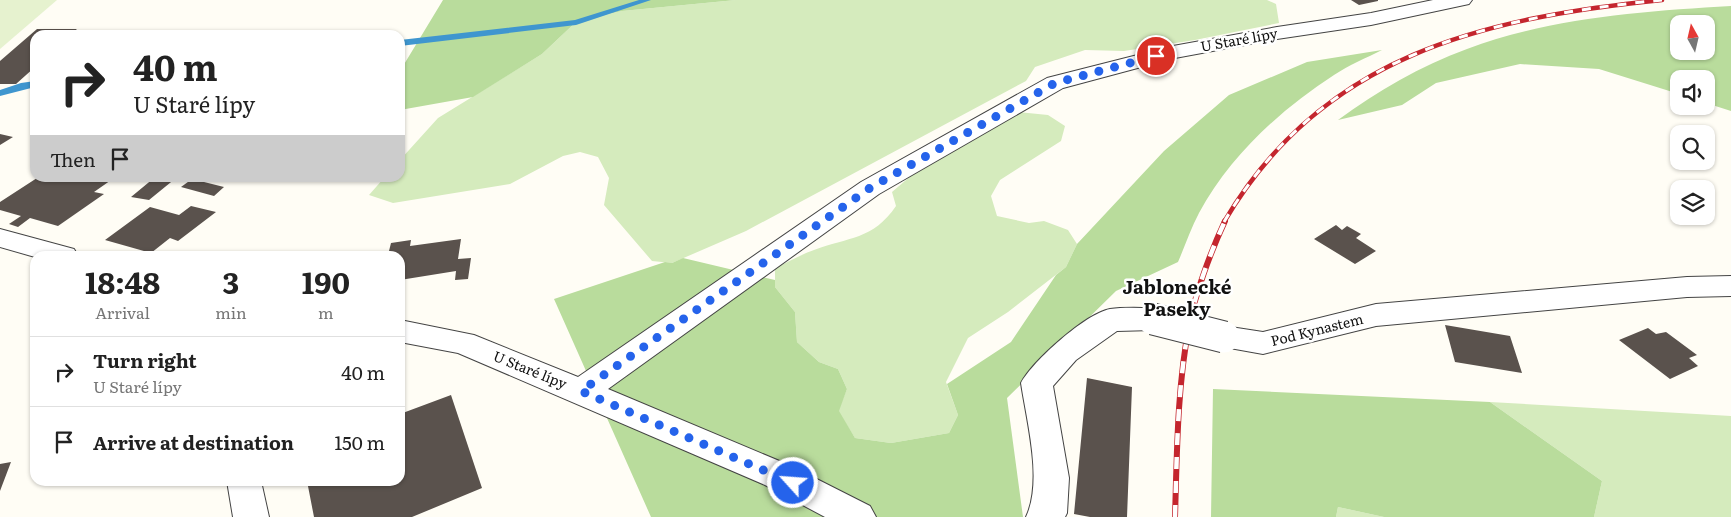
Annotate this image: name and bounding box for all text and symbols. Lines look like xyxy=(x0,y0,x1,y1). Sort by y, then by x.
north arrow xyxy=(1670,15,1715,60)
map controls xyxy=(1670,15,1715,225)
street label: U Staré lípy xyxy=(1199,22,1280,56)
pin xyxy=(1135,35,1177,77)
text: 40 m xyxy=(133,40,218,92)
icon: arrive xyxy=(1142,42,1170,70)
icon: right xyxy=(50,50,115,115)
button: sound xyxy=(1670,70,1715,115)
text: U Staré lípy xyxy=(133,87,255,120)
button: search xyxy=(1670,125,1715,170)
text: Then xyxy=(50,145,96,173)
icon: arrive xyxy=(106,145,134,173)
button: layers xyxy=(1670,180,1715,225)
text: 18:48 xyxy=(85,259,160,303)
text: 3 xyxy=(223,259,239,303)
text: 190 xyxy=(302,259,350,303)
district label: Jablonecké Paseky xyxy=(1123,272,1232,322)
text: Arrival xyxy=(95,300,150,324)
text: min xyxy=(215,300,247,324)
text: m xyxy=(318,300,334,324)
street label: Pod Kynastem xyxy=(1268,308,1365,350)
street label: U Staré lípy xyxy=(491,345,571,393)
text: Turn right xyxy=(93,346,197,374)
icon: right xyxy=(50,358,78,386)
text: 40 m xyxy=(341,358,385,386)
text: U Staré lípy xyxy=(93,374,182,398)
icon: arrive xyxy=(50,428,78,456)
text: Arrive at destination xyxy=(93,428,294,456)
text: 150 m xyxy=(334,428,385,456)
position arrow xyxy=(766,456,818,508)

